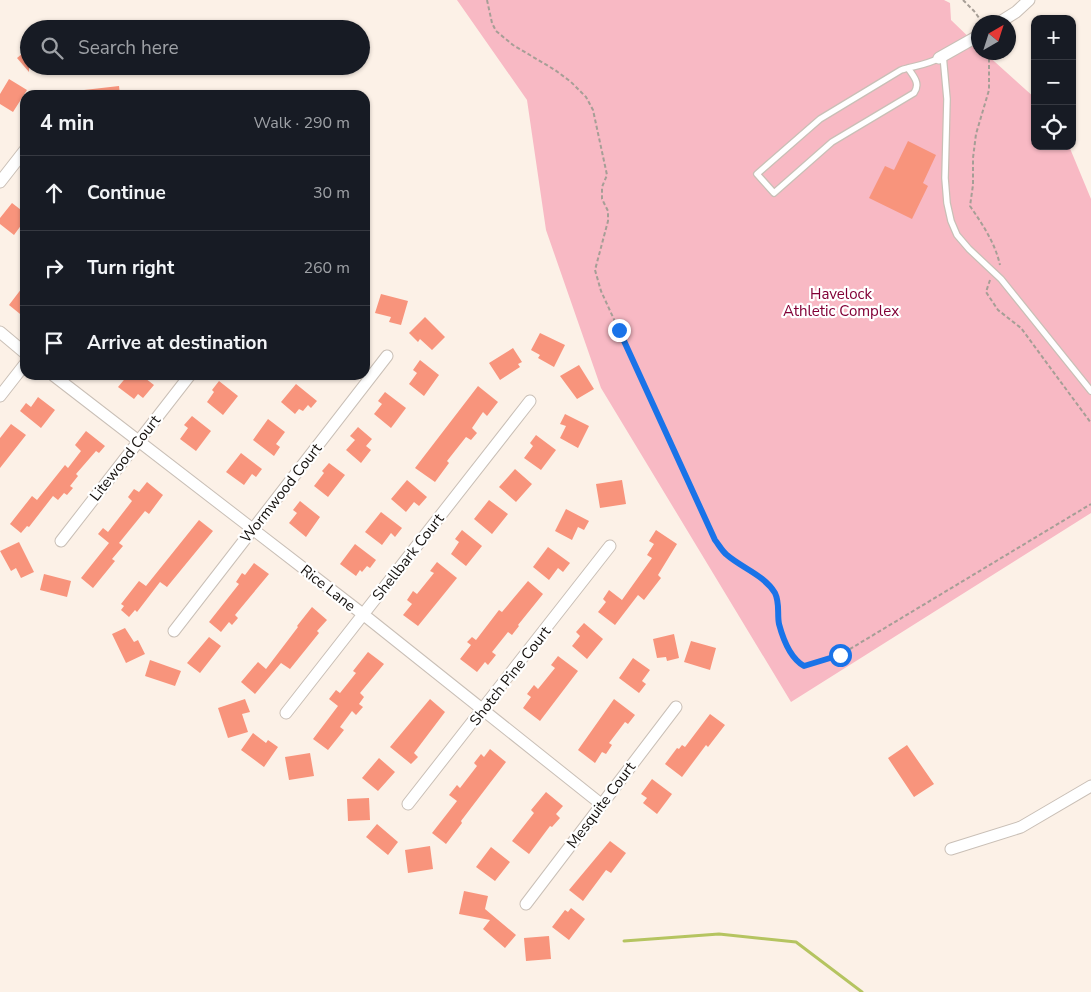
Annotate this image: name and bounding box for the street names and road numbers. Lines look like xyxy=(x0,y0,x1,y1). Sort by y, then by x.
street label: Litewood Court xyxy=(85,410,165,505)
street label: Wormwood Court xyxy=(236,438,327,547)
street label: Shellbark Court xyxy=(368,509,449,605)
street label: Rice Lane xyxy=(296,560,360,616)
street label: Shotch Pine Court xyxy=(465,622,556,730)
street label: Mesquite Court xyxy=(562,757,640,852)

